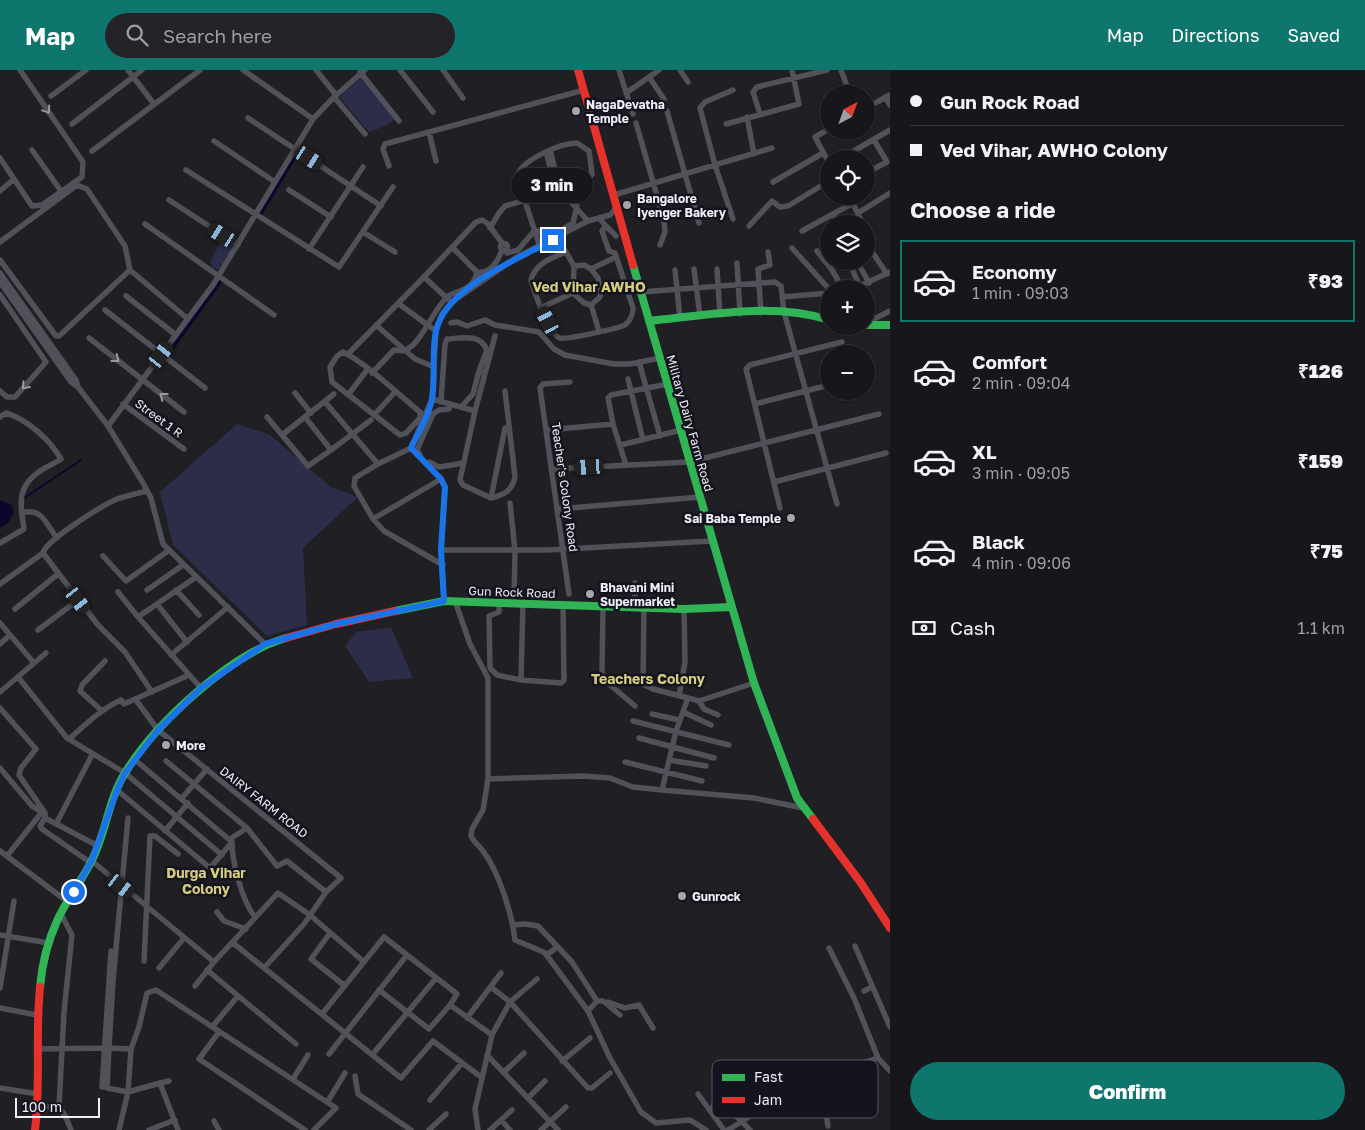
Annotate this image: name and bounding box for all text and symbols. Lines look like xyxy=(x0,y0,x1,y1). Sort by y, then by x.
search box xyxy=(105,13,455,58)
text: Map xyxy=(25,21,75,50)
icon: search xyxy=(123,21,151,49)
text: Search here xyxy=(163,24,272,47)
text: Map xyxy=(1107,24,1143,46)
text: Directions xyxy=(1171,24,1259,46)
text: Saved xyxy=(1287,24,1340,46)
north arrow xyxy=(820,85,875,140)
map controls xyxy=(820,85,875,400)
text: Gun Rock Road xyxy=(940,90,1080,113)
place label: NagaDevatha Temple xyxy=(586,97,665,126)
one-way arrow xyxy=(41,104,50,114)
marker: NagaDevatha Temple xyxy=(570,105,582,117)
text: Ved Vihar, AWHO Colony xyxy=(940,138,1168,161)
car xyxy=(292,144,325,172)
button: locate xyxy=(820,150,875,205)
callout: 3 min xyxy=(512,168,594,202)
text: 3 min xyxy=(531,175,573,195)
place label: Bangalore Iyenger Bakery xyxy=(637,191,727,220)
text: Choose a ride xyxy=(910,196,1056,223)
marker: Bangalore Iyenger Bakery xyxy=(621,199,633,211)
button: layers xyxy=(820,215,875,270)
car xyxy=(205,221,238,249)
route end xyxy=(542,229,564,251)
icon: car xyxy=(912,259,957,304)
text: Economy xyxy=(972,260,1057,283)
text: ₹93 xyxy=(1308,269,1343,292)
district label: Ved Vihar AWHO xyxy=(532,278,646,295)
button: + xyxy=(820,280,875,335)
text: 1 min · 09:03 xyxy=(972,283,1069,303)
car xyxy=(534,304,561,338)
car xyxy=(145,339,176,371)
button: − xyxy=(820,345,875,400)
icon: car xyxy=(912,349,957,394)
text: Comfort xyxy=(972,350,1047,373)
one-way arrow xyxy=(110,353,119,362)
street label: Military Dairy Farm Road xyxy=(663,353,717,493)
text: ₹126 xyxy=(1298,359,1343,382)
text: 2 min · 09:04 xyxy=(972,373,1070,393)
one-way arrow xyxy=(22,380,31,389)
one-way arrow xyxy=(160,393,169,401)
street label: Street 1 R xyxy=(132,396,186,440)
street label: Teacher's Colony Road xyxy=(548,421,582,553)
icon: car xyxy=(912,439,957,484)
text: XL xyxy=(972,440,997,463)
text: ₹159 xyxy=(1298,449,1343,472)
car xyxy=(573,459,604,475)
text: 3 min · 09:05 xyxy=(972,463,1070,483)
place label: Sai Baba Temple xyxy=(684,511,781,526)
marker: Sai Baba Temple xyxy=(785,512,797,524)
icon: car xyxy=(912,529,957,574)
text: Black xyxy=(972,530,1025,553)
text: ₹75 xyxy=(1310,539,1343,562)
text: 4 min · 09:06 xyxy=(972,553,1071,573)
place label: Bhavani Mini Supermarket xyxy=(600,580,675,609)
street label: Gun Rock Road xyxy=(468,583,556,601)
car xyxy=(62,584,93,616)
marker: Bhavani Mini Supermarket xyxy=(584,588,596,600)
icon: cash xyxy=(910,614,938,642)
text: Cash xyxy=(950,616,995,639)
text: 1.1 km xyxy=(1297,618,1345,638)
district label: Teachers Colony xyxy=(591,670,706,687)
place label: More xyxy=(176,738,205,753)
marker: More xyxy=(160,739,172,751)
street label: DAIRY FARM ROAD xyxy=(217,763,311,841)
district label: Durga Vihar Colony xyxy=(166,864,246,897)
car xyxy=(104,871,137,901)
route start xyxy=(63,881,85,903)
place label: Gunrock xyxy=(692,889,741,904)
marker: Gunrock xyxy=(676,890,688,902)
legend xyxy=(712,1060,878,1118)
button: Confirm xyxy=(910,1062,1345,1120)
text: Fast xyxy=(754,1068,783,1085)
text: Jam xyxy=(754,1091,782,1108)
scale bar xyxy=(15,1095,100,1118)
text: 100 m xyxy=(22,1098,62,1115)

